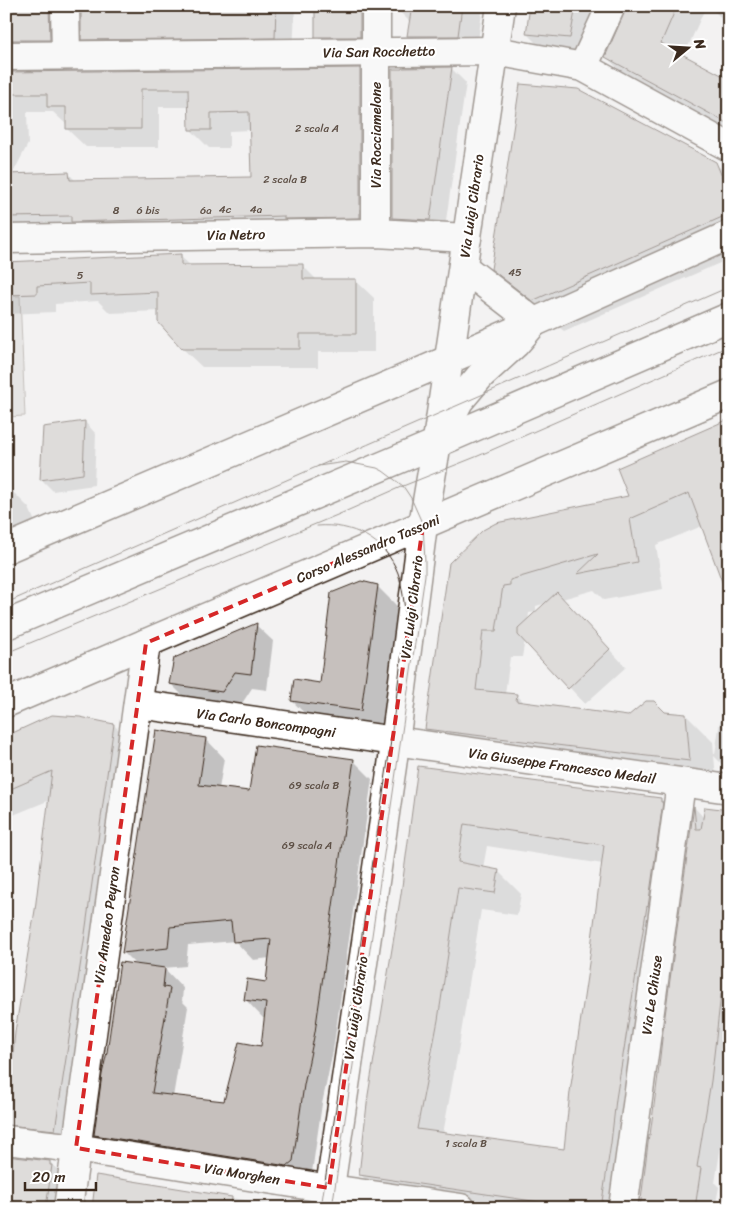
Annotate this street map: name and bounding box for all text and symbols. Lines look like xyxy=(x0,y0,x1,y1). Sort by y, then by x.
north arrow xyxy=(662,22,712,72)
text: N xyxy=(686,35,713,53)
street label: Via San Rocchetto xyxy=(323,39,435,65)
street label: Via Rocciamelone xyxy=(364,82,389,188)
house number: 2 scala A xyxy=(295,119,339,138)
street label: Via Luigi Cibrario xyxy=(452,153,492,259)
house number: 2 scala B xyxy=(263,170,307,189)
house number: 4c xyxy=(219,200,232,219)
house number: 4a xyxy=(250,200,263,219)
house number: 8 xyxy=(113,201,120,220)
house number: 6 bis xyxy=(136,201,161,220)
house number: 6a xyxy=(200,201,212,220)
street label: Via Netro xyxy=(207,222,265,248)
house number: 45 xyxy=(508,263,522,282)
house number: 5 xyxy=(77,266,84,285)
street label: Corso Alessandro Tassoni xyxy=(292,507,445,591)
street label: Via Luigi Cibrario xyxy=(393,554,431,660)
street label: Via Carlo Boncompagni xyxy=(195,701,338,745)
street label: Via Giuseppe Francesco Medail xyxy=(467,740,658,792)
house number: 69 scala B xyxy=(289,776,339,795)
house number: 69 scala A xyxy=(282,836,332,855)
street label: Via Amedeo Peyron xyxy=(86,865,128,985)
street label: Via Le Chiuse xyxy=(634,953,670,1036)
street label: Via Luigi Cibrario xyxy=(336,955,376,1061)
house number: 1 scala B xyxy=(445,1134,487,1153)
street label: Via Morghen xyxy=(202,1156,282,1192)
scale bar xyxy=(25,1159,96,1191)
text: 20 m xyxy=(32,1164,66,1190)

